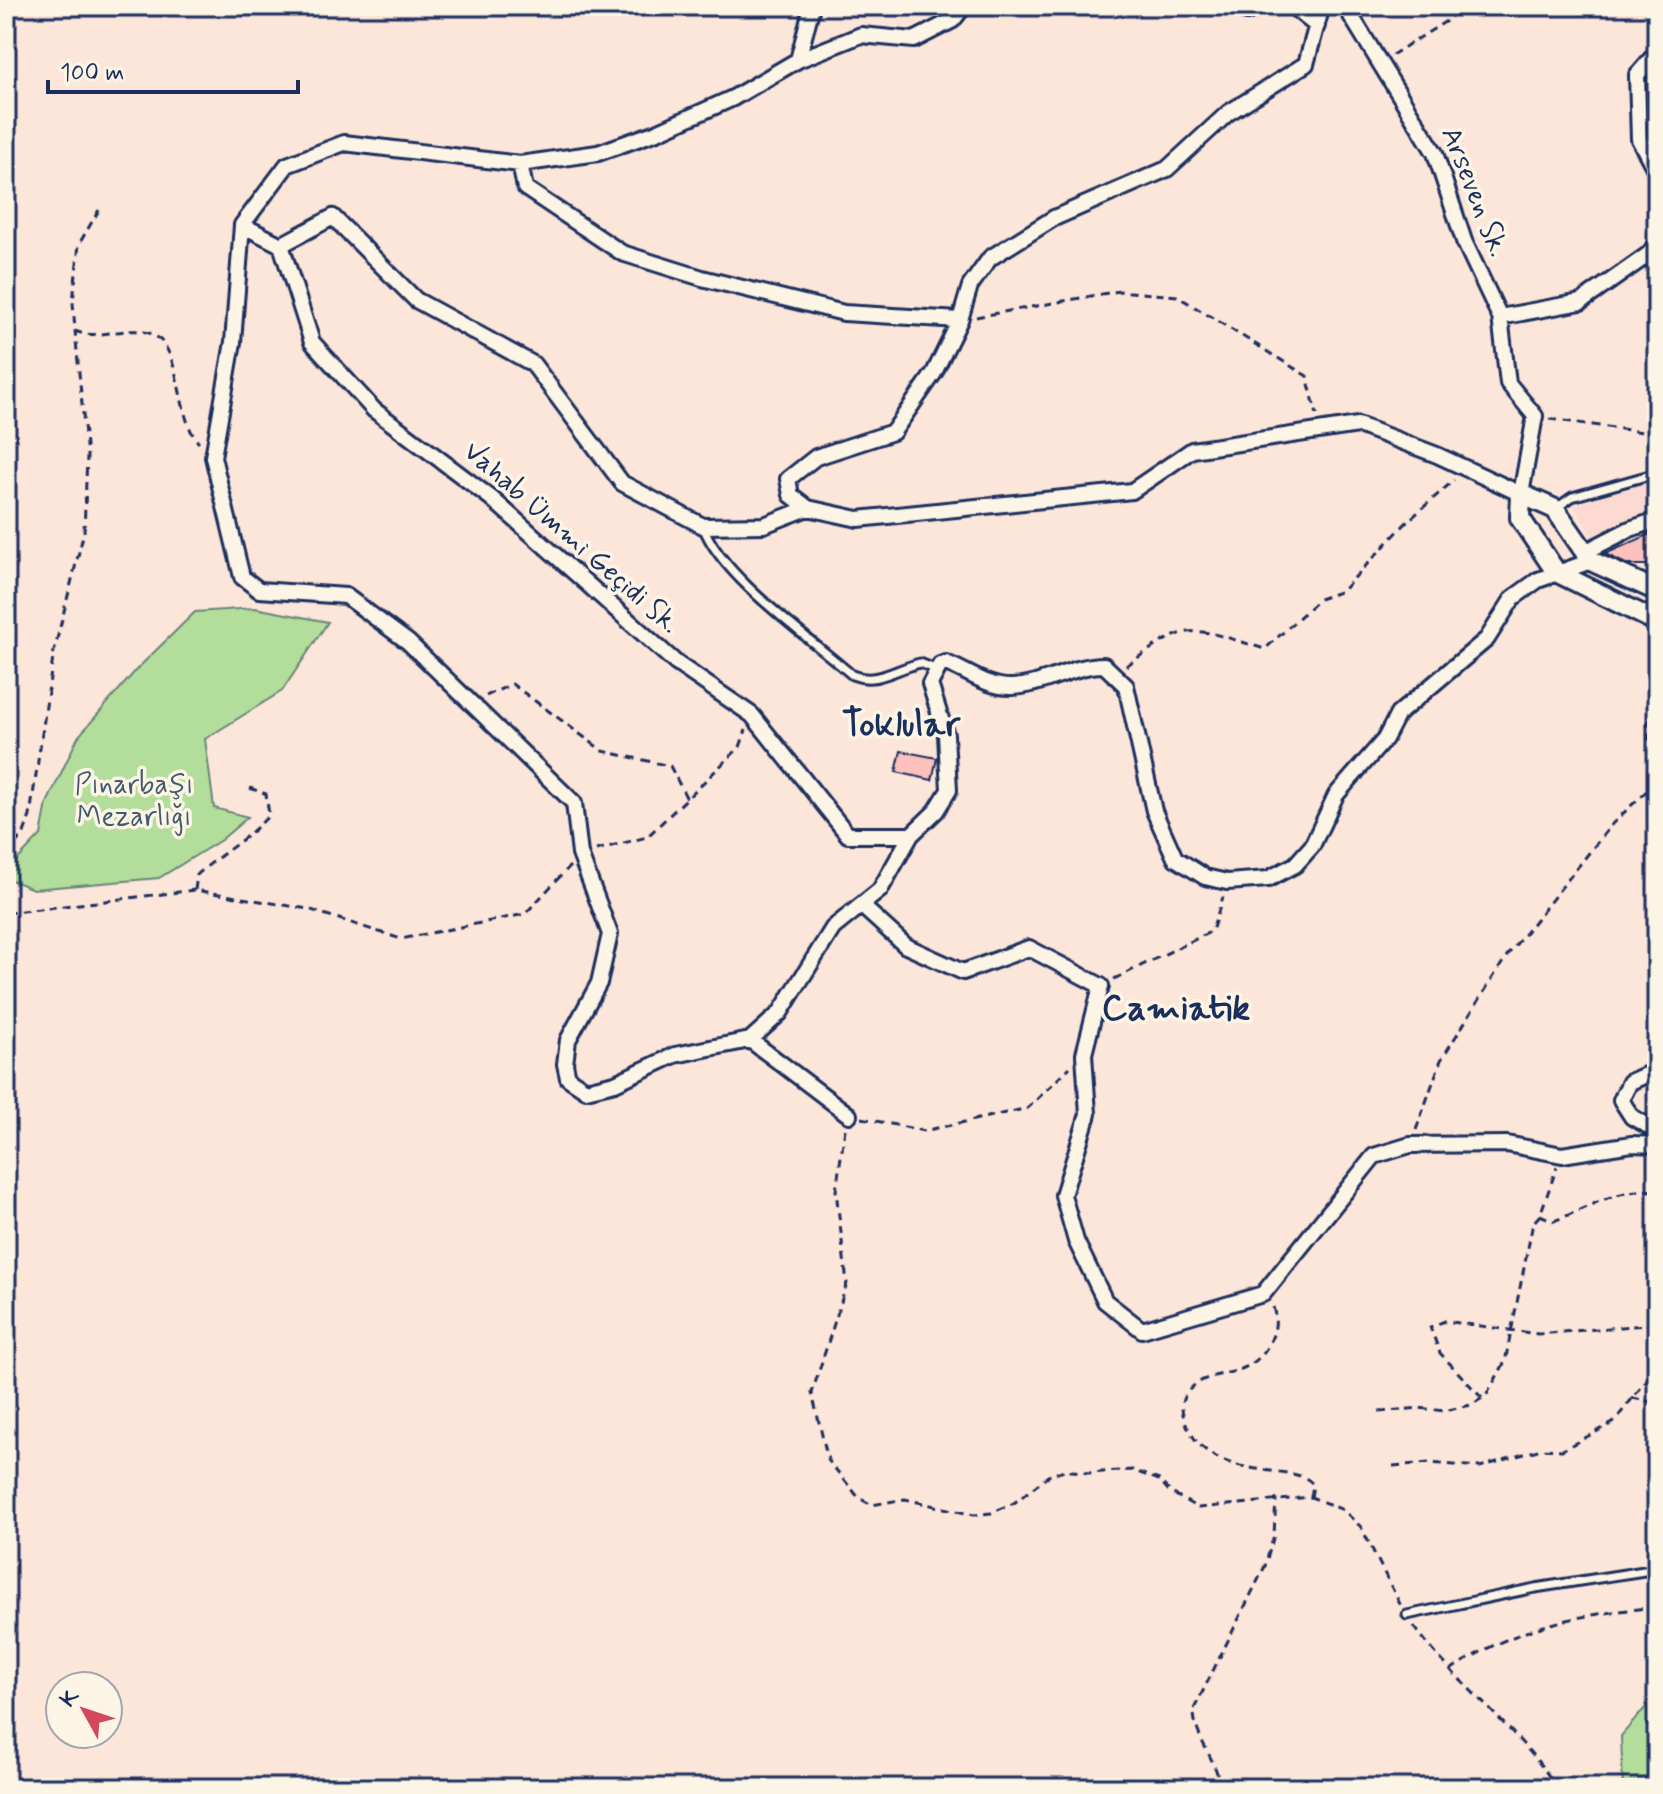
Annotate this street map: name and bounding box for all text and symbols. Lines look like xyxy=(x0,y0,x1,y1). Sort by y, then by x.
scale bar xyxy=(48,44,298,94)
text: 100 m xyxy=(60,58,124,89)
street label: Arseven Sk. xyxy=(1431,122,1517,262)
street label: Vahab Ümmi Geçidi Sk. xyxy=(455,434,687,642)
district label: Toklular xyxy=(842,702,961,749)
park label: Pınarbaşı Mezarlığı xyxy=(75,767,193,836)
district label: Camiatik xyxy=(1102,986,1250,1033)
north arrow xyxy=(44,1670,124,1750)
text: K xyxy=(54,1683,86,1713)

